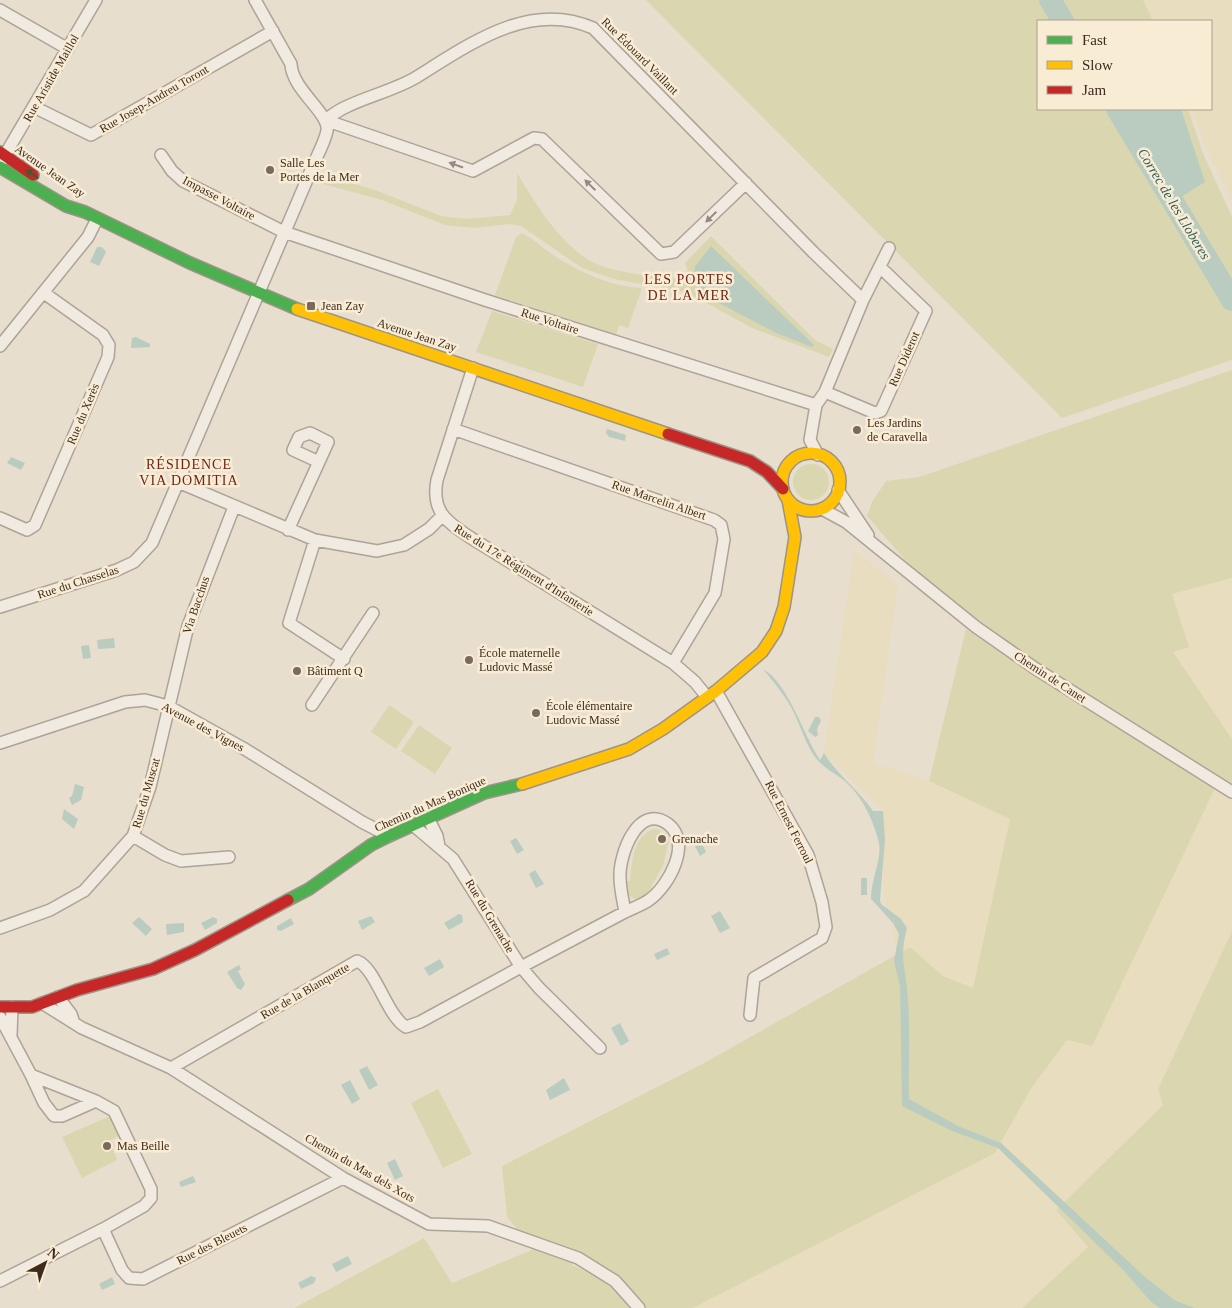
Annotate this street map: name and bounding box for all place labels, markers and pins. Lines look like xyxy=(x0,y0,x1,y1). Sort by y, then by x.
place label: Salle Les Portes de la Mer xyxy=(280,156,359,184)
marker: Salle Les Portes de la Mer xyxy=(264,164,276,176)
place label: Jean Zay xyxy=(321,299,364,313)
marker: Jean Zay xyxy=(305,300,317,312)
place label: Les Jardins de Caravella xyxy=(867,416,928,444)
marker: Les Jardins de Caravella xyxy=(851,424,863,436)
place label: École maternelle Ludovic Massé xyxy=(479,646,560,674)
marker: École maternelle Ludovic Massé xyxy=(463,654,475,666)
place label: Bâtiment Q xyxy=(307,664,363,678)
marker: Bâtiment Q xyxy=(291,665,303,677)
place label: École élémentaire Ludovic Massé xyxy=(546,699,632,727)
marker: École élémentaire Ludovic Massé xyxy=(530,707,542,719)
place label: Grenache xyxy=(672,832,718,846)
marker: Grenache xyxy=(656,833,668,845)
place label: Mas Beille xyxy=(117,1139,169,1153)
marker: Mas Beille xyxy=(101,1140,113,1152)

